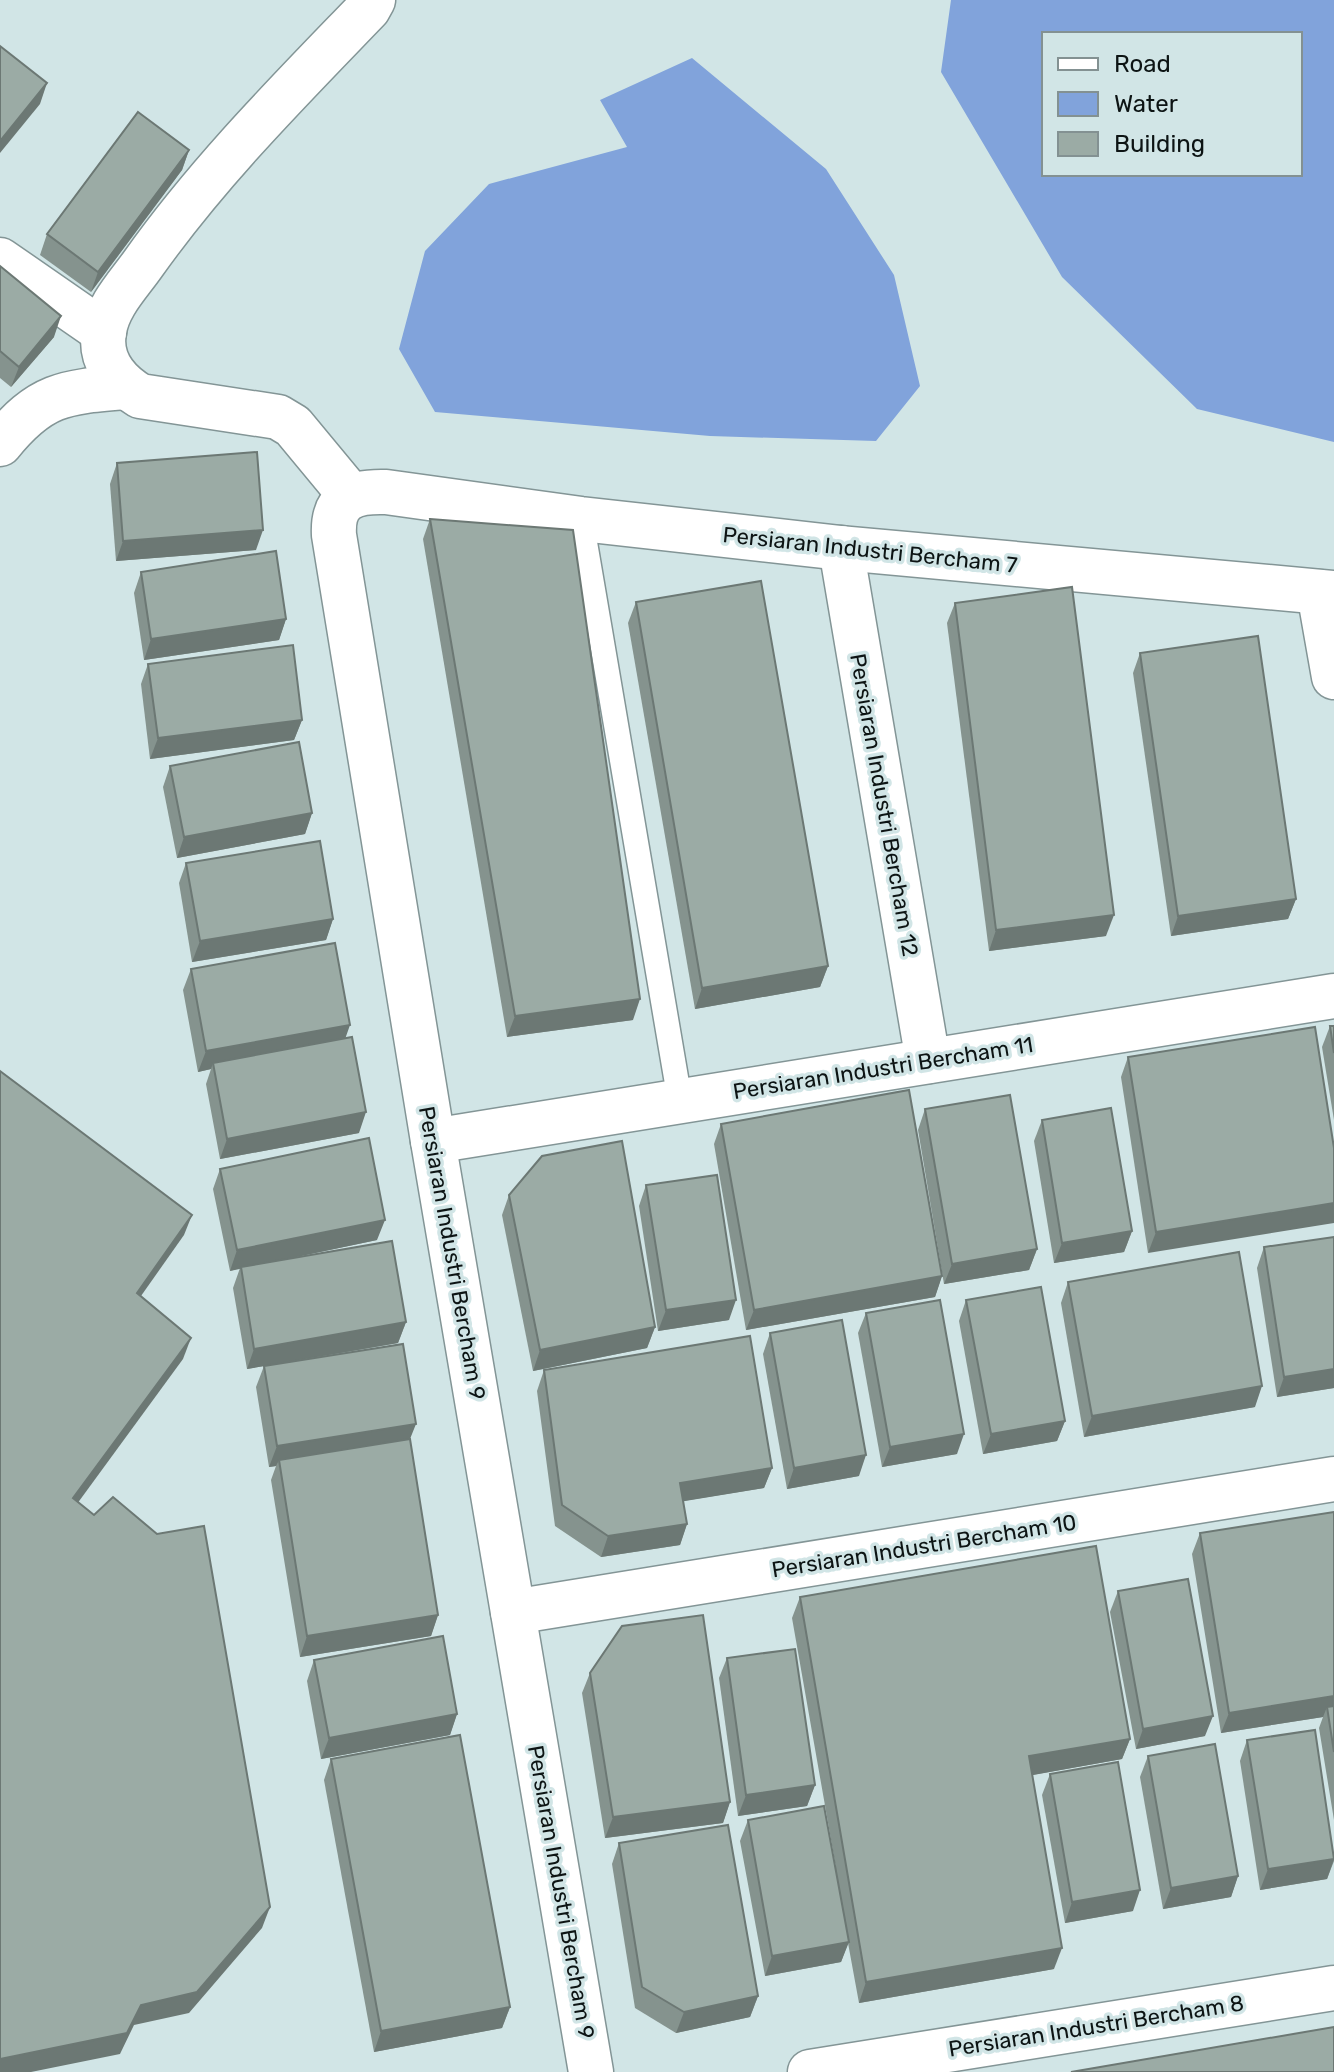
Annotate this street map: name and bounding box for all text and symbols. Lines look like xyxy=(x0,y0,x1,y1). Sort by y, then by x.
legend xyxy=(1042,32,1302,176)
text: Road xyxy=(1114,50,1171,78)
text: Water xyxy=(1114,90,1178,118)
text: Building xyxy=(1114,130,1205,158)
street label: Persiaran Industri Bercham 7 xyxy=(721,521,1019,579)
street label: Persiaran Industri Bercham 12 xyxy=(844,651,924,959)
street label: Persiaran Industri Bercham 11 xyxy=(731,1031,1035,1105)
street label: Persiaran Industri Bercham 9 xyxy=(413,1104,491,1402)
street label: Persiaran Industri Bercham 10 xyxy=(770,1509,1078,1583)
street label: Persiaran Industri Bercham 9 xyxy=(522,1743,600,2041)
street label: Persiaran Industri Bercham 8 xyxy=(946,1989,1246,2063)

